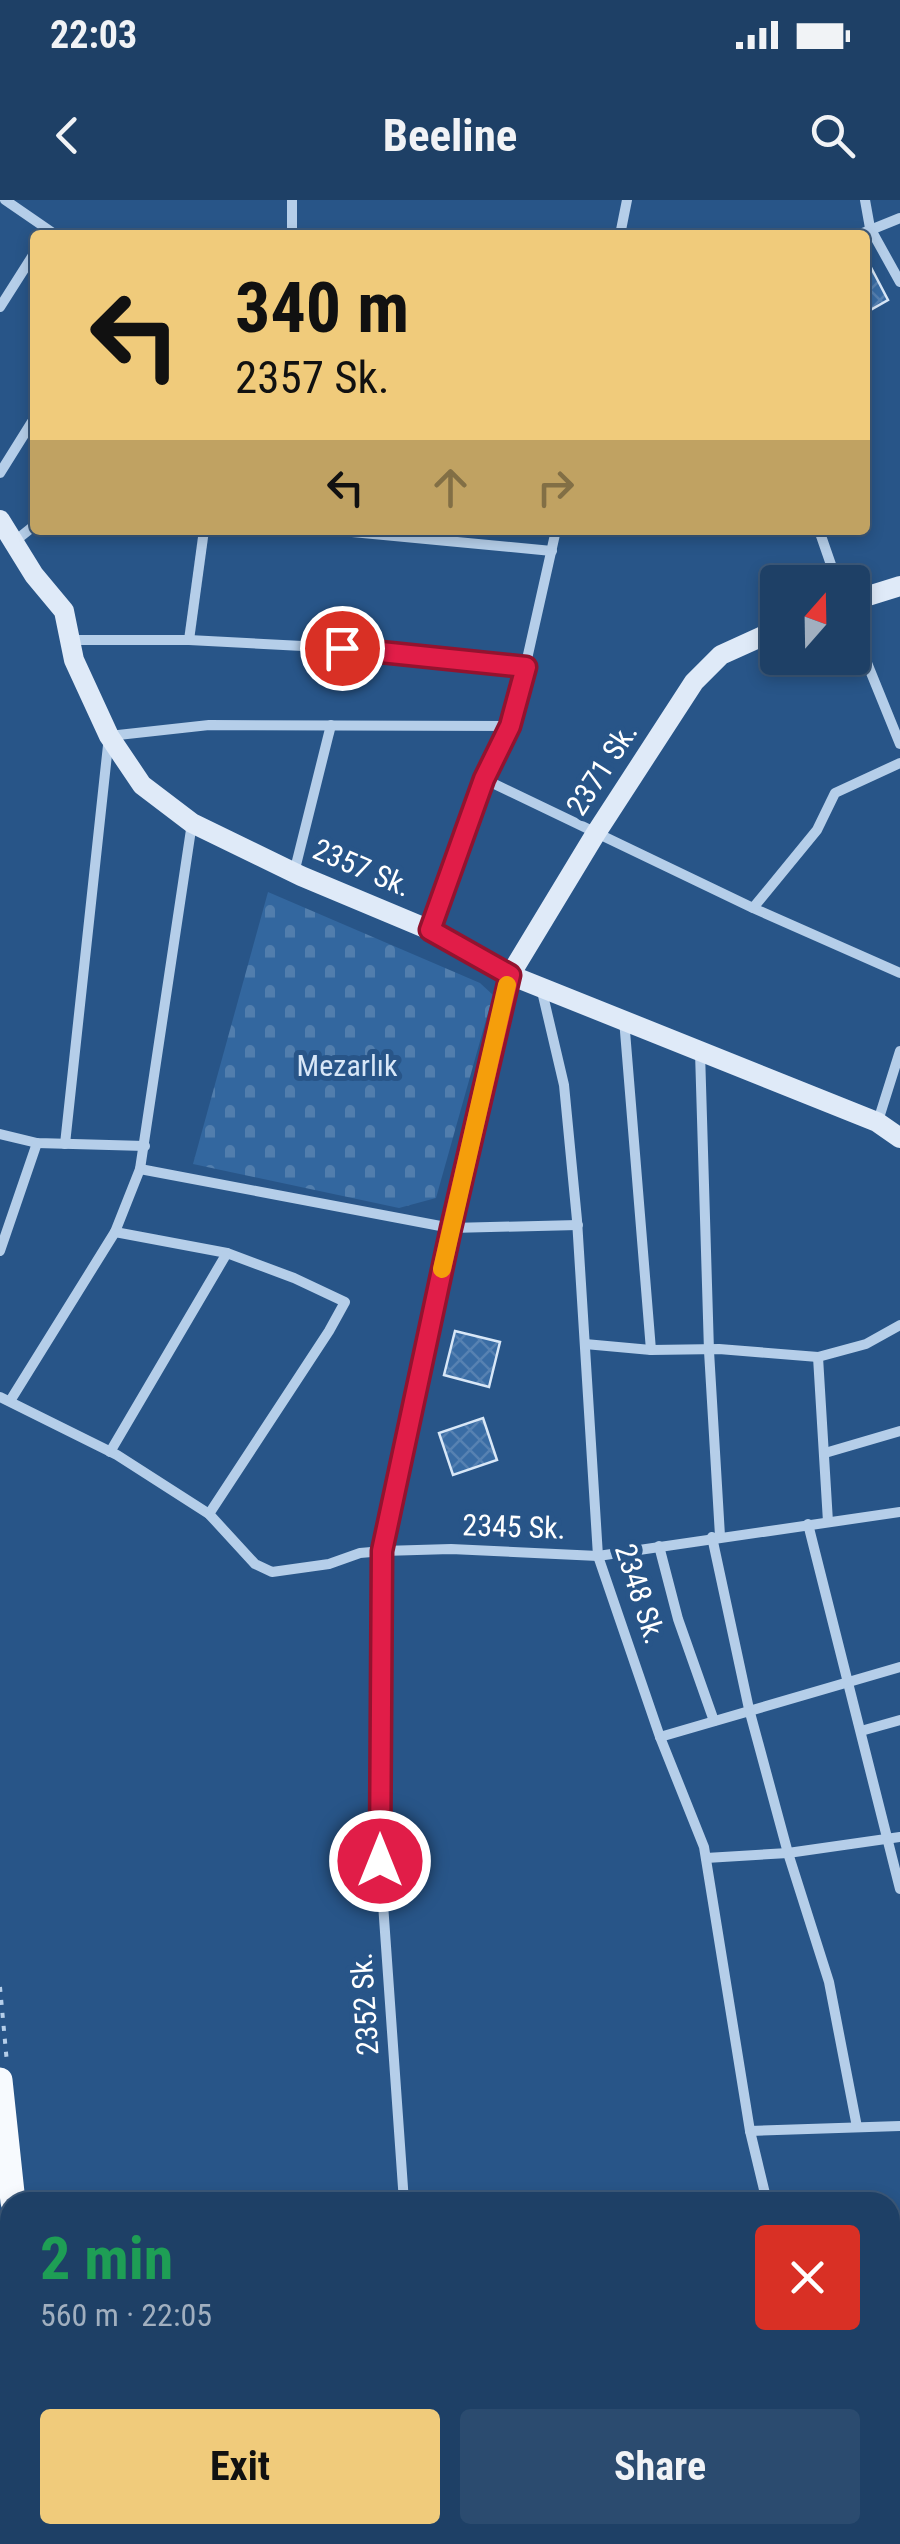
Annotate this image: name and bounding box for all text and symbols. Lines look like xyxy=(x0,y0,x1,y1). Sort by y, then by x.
text: 22:03 xyxy=(50,13,137,57)
icon: back xyxy=(40,108,95,163)
icon: search xyxy=(805,108,860,163)
text: Beeline xyxy=(383,109,517,162)
text: 340 m xyxy=(235,267,409,349)
icon: left xyxy=(70,270,200,400)
text: 2357 Sk. xyxy=(235,351,390,404)
icon: left xyxy=(318,460,373,515)
icon: ahead xyxy=(423,460,478,515)
icon: right xyxy=(528,460,583,515)
north arrow xyxy=(760,565,870,675)
map controls xyxy=(760,565,870,675)
pin xyxy=(300,606,385,691)
icon: arrive xyxy=(315,621,370,676)
street label: 2371 Sk. xyxy=(559,716,644,822)
street label: 2357 Sk. xyxy=(308,831,416,904)
park label: Mezarlık xyxy=(297,1048,398,1083)
street label: 2345 Sk. xyxy=(462,1507,566,1546)
street label: 2348 Sk. xyxy=(608,1539,673,1648)
position arrow xyxy=(328,1809,432,1913)
street label: 2352 Sk. xyxy=(343,1951,386,2057)
text: 2 min xyxy=(40,2223,173,2294)
button: close xyxy=(755,2225,860,2330)
text: 560 m · 22:05 xyxy=(40,2296,212,2334)
button: Exit xyxy=(40,2409,440,2524)
button: Share xyxy=(460,2409,860,2524)

